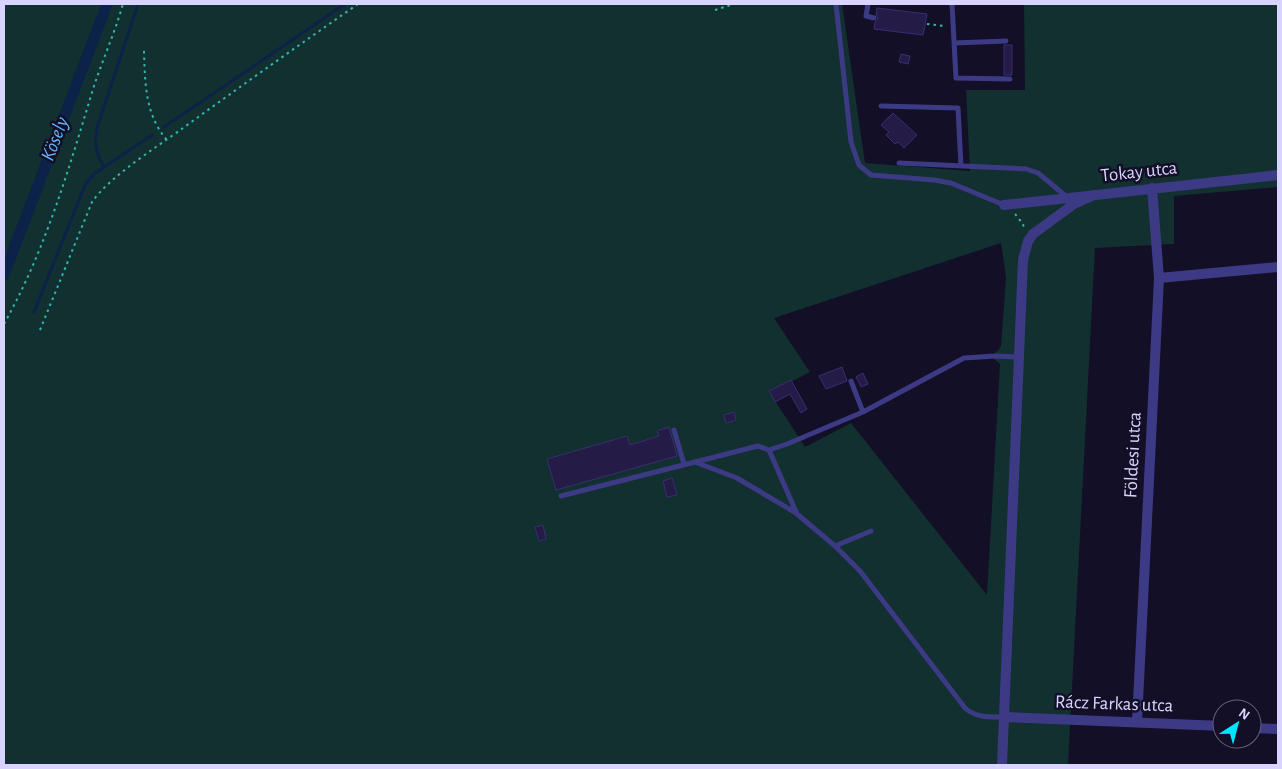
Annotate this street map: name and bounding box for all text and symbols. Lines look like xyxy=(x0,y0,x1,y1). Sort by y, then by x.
water label: Kösely xyxy=(38,114,73,164)
street label: Tokay utca xyxy=(1100,159,1178,185)
street label: Földesi utca xyxy=(1121,411,1145,499)
street label: Rácz Farkas utca xyxy=(1055,692,1174,716)
north arrow xyxy=(1212,699,1262,749)
text: N xyxy=(1236,706,1252,723)

